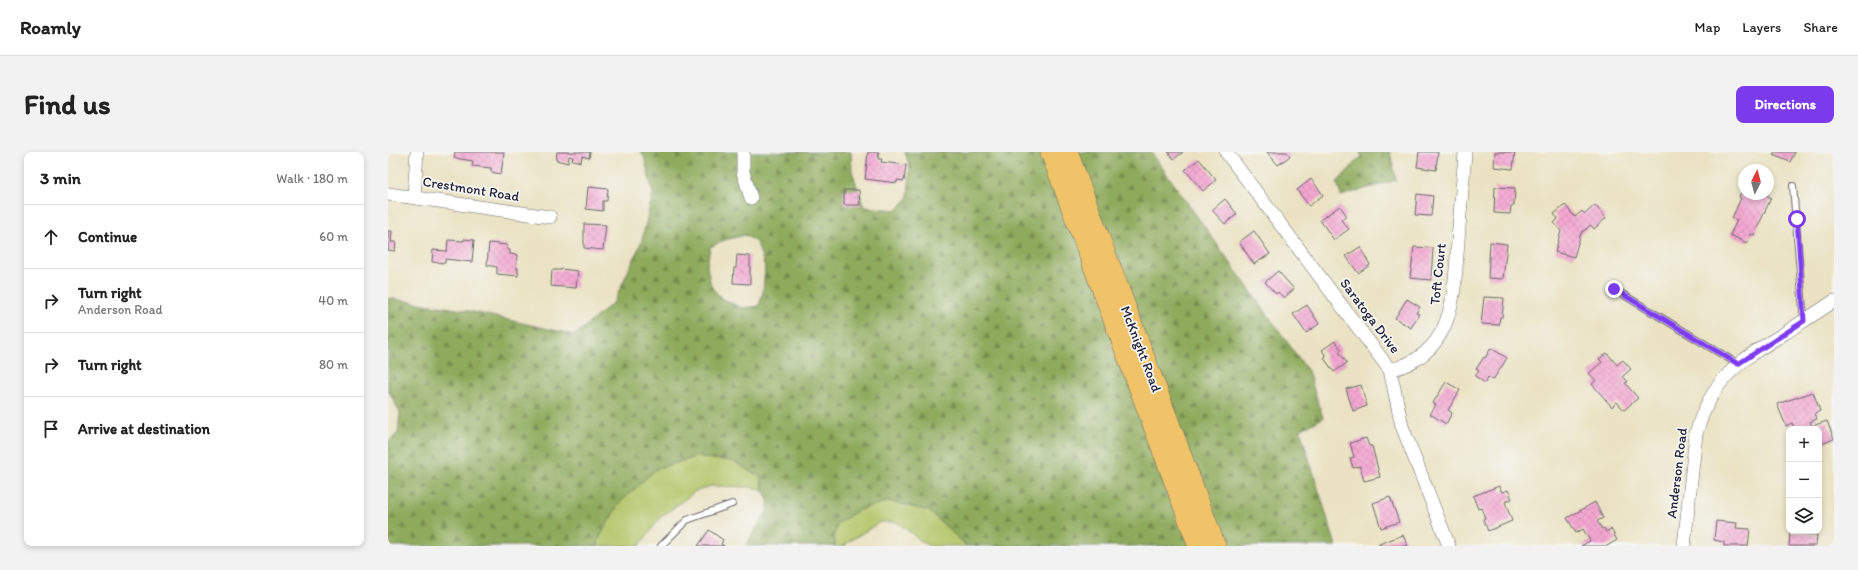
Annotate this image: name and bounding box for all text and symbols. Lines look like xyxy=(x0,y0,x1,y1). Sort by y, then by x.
text: Roamly xyxy=(20,16,81,39)
text: Map xyxy=(1695,19,1720,36)
text: Layers xyxy=(1742,19,1781,36)
text: Share xyxy=(1803,19,1838,36)
button: Directions xyxy=(1736,86,1834,123)
text: Find us xyxy=(24,87,111,121)
north arrow xyxy=(1738,164,1774,200)
text: 3 min xyxy=(40,168,81,188)
text: Walk · 180 m xyxy=(276,171,348,186)
street label: Crestmont Road xyxy=(421,173,521,205)
route start xyxy=(1788,210,1806,228)
icon: ahead xyxy=(40,226,62,248)
text: Continue xyxy=(78,228,137,246)
text: 60 m xyxy=(319,229,348,244)
street label: Toft Court xyxy=(1426,242,1450,306)
street label: Saratoga Drive xyxy=(1336,275,1404,357)
route end xyxy=(1605,280,1623,298)
text: Turn right xyxy=(78,284,142,302)
icon: right xyxy=(40,290,62,312)
text: 40 m xyxy=(318,293,348,308)
text: Anderson Road xyxy=(78,302,163,317)
street label: McKnight Road xyxy=(1117,304,1165,395)
icon: right xyxy=(40,354,62,376)
text: Turn right xyxy=(78,356,142,374)
text: 80 m xyxy=(319,357,348,372)
icon: arrive xyxy=(40,418,62,440)
text: Arrive at destination xyxy=(78,420,210,438)
street label: Anderson Road xyxy=(1663,426,1691,519)
map controls xyxy=(1786,426,1822,534)
button: + xyxy=(1786,426,1822,462)
button: − xyxy=(1786,462,1822,498)
button: layers xyxy=(1786,498,1822,534)

